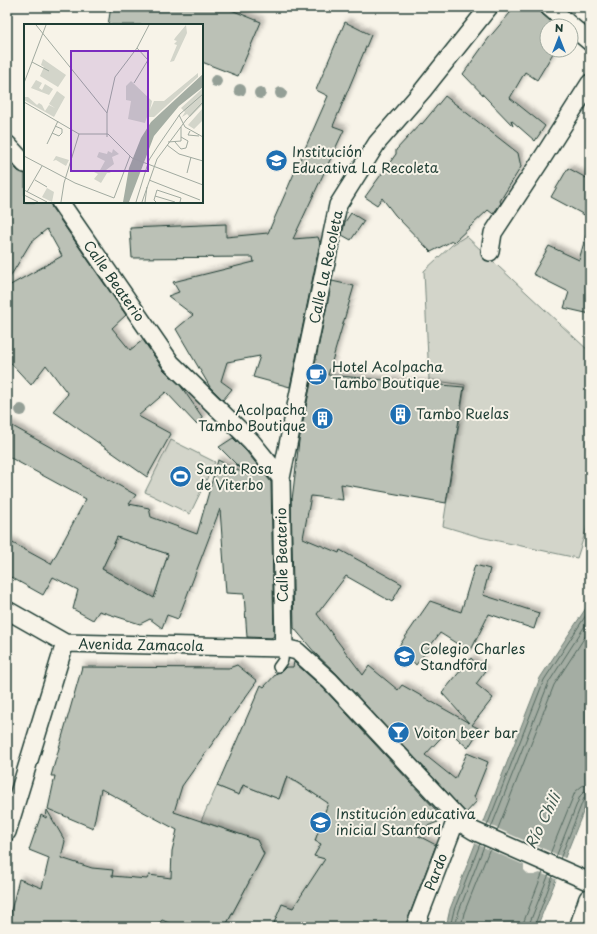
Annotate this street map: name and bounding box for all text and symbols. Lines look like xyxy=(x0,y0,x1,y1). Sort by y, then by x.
north arrow xyxy=(539,18,579,58)
text: N xyxy=(555,19,564,36)
inset map xyxy=(24,24,203,203)
place label: Institución Educativa La Recoleta xyxy=(292,141,439,178)
school or university icon: Institución Educativa La Recoleta xyxy=(263,147,289,173)
street label: Calle La Recoleta xyxy=(303,208,348,326)
street label: Calle Beaterio xyxy=(79,236,150,326)
place label: Hotel Acolpacha Tambo Boutique xyxy=(332,356,444,393)
cafe icon: Hotel Acolpacha Tambo Boutique xyxy=(303,362,329,388)
place label: Acolpacha Tambo Boutique xyxy=(198,399,306,436)
building icon: Tambo Ruelas xyxy=(388,401,414,427)
place label: Tambo Ruelas xyxy=(416,403,509,424)
building icon: Acolpacha Tambo Boutique xyxy=(309,405,335,431)
place label: Santa Rosa de Viterbo xyxy=(196,458,273,495)
sports icon: Santa Rosa de Viterbo xyxy=(167,464,193,490)
street label: Calle Beaterio xyxy=(270,507,293,603)
street label: Avenida Zamacola xyxy=(78,633,204,656)
place label: Colegio Charles Standford xyxy=(420,638,525,675)
school or university icon: Colegio Charles Standford xyxy=(392,644,418,670)
bar icon: Voiton beer bar xyxy=(386,720,412,746)
place label: Voiton beer bar xyxy=(414,722,518,743)
water label: Río Chili xyxy=(518,786,566,852)
place label: Institución educativa inicial Stanford xyxy=(336,803,476,840)
school or university icon: Institución educativa inicial Stanford xyxy=(308,809,334,835)
street label: Pardo xyxy=(419,850,452,894)

